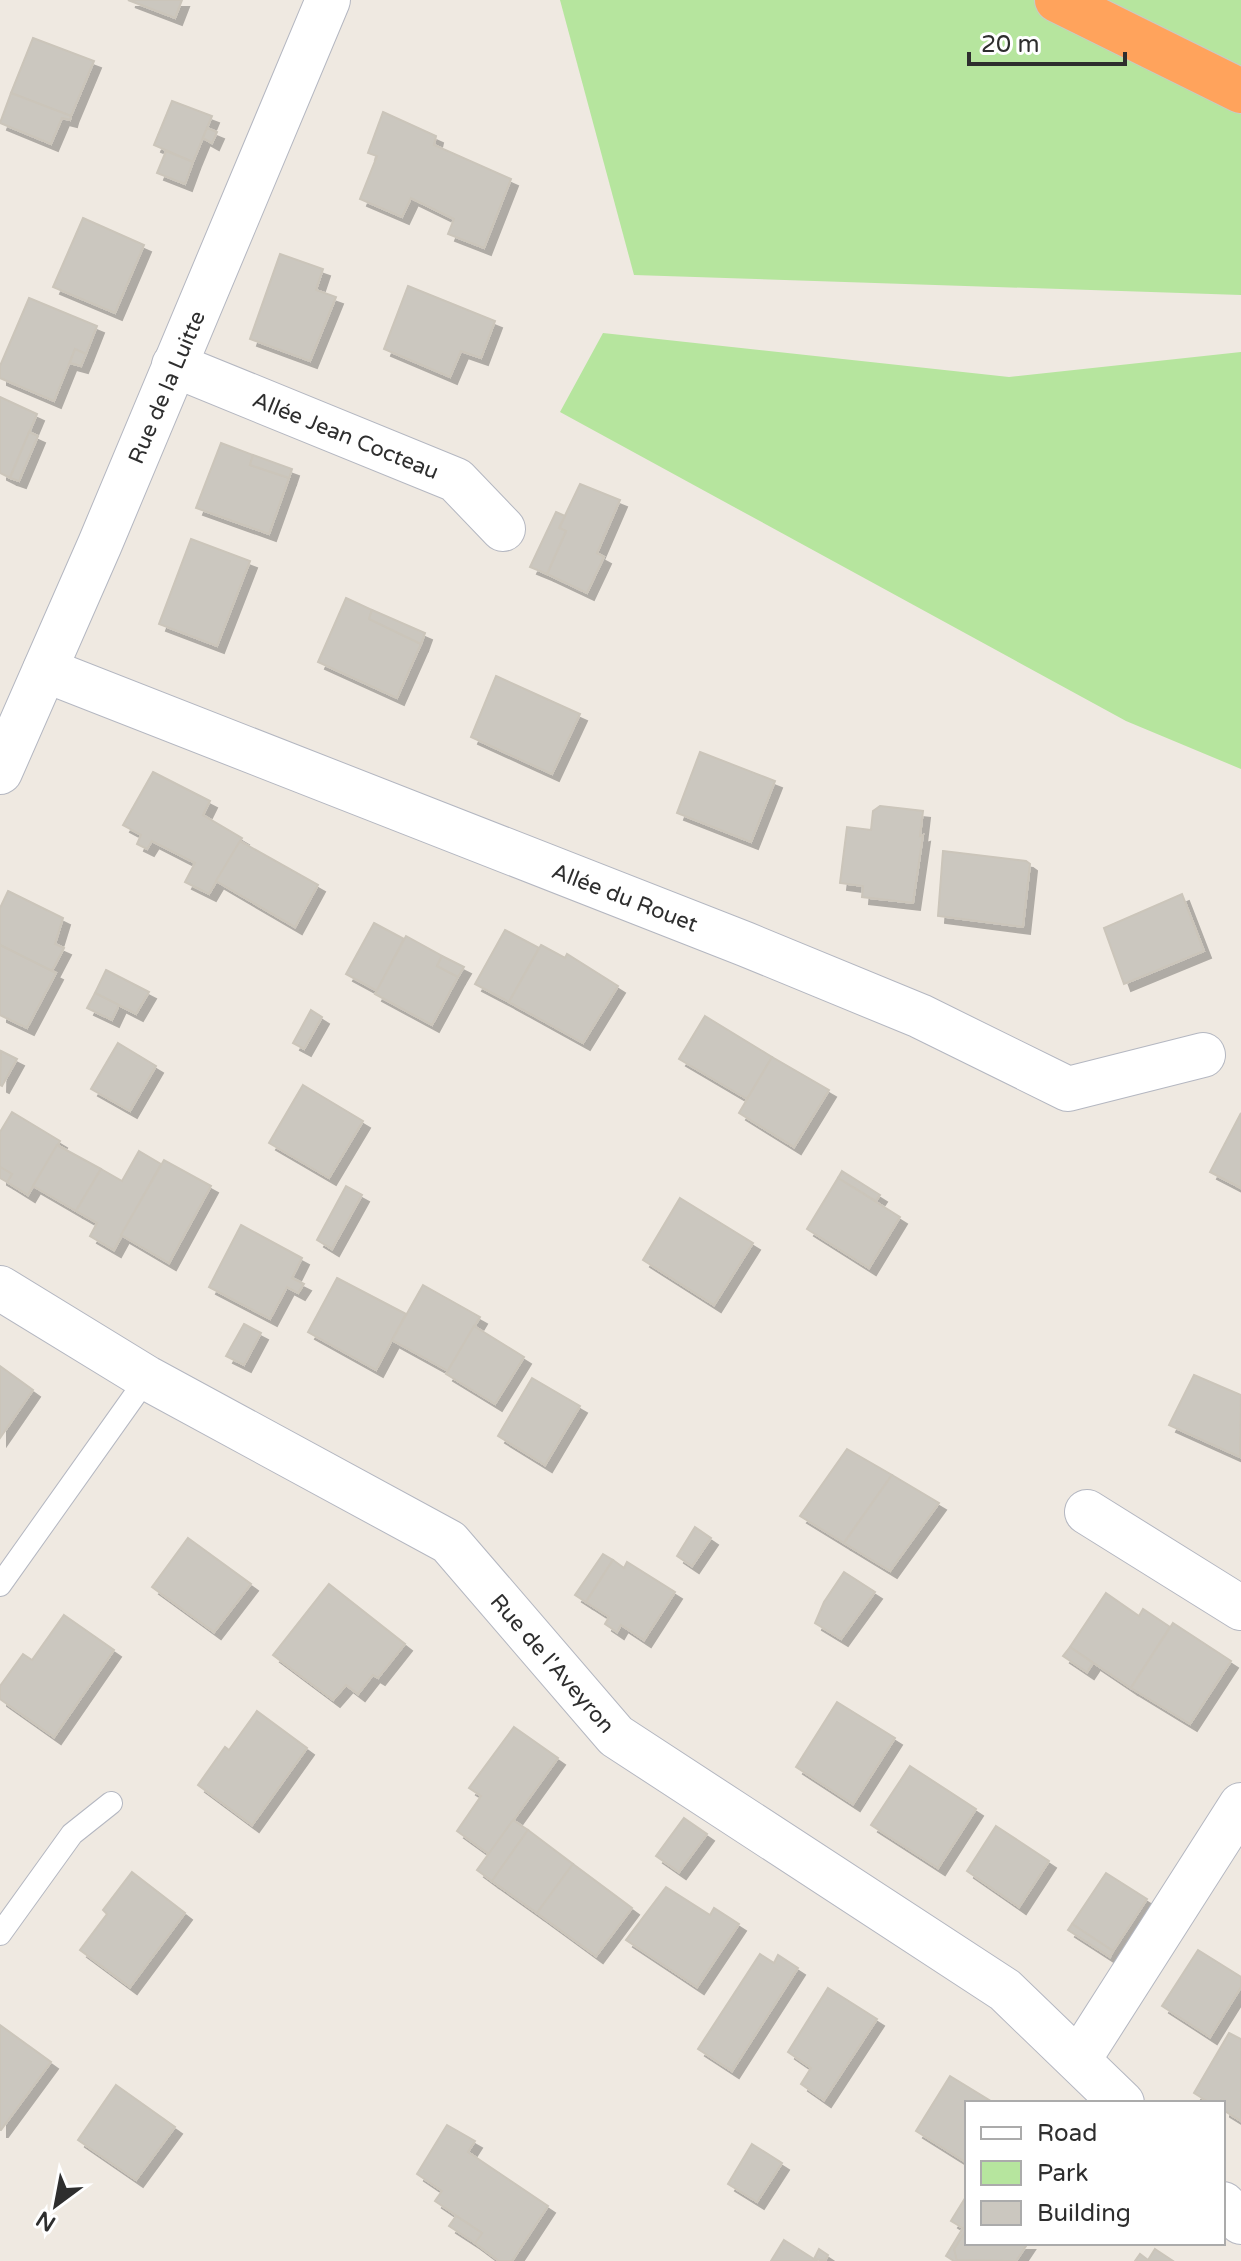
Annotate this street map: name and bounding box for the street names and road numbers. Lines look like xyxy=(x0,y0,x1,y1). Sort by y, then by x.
street label: Rue de la Luitte xyxy=(123,307,211,468)
street label: Allée Jean Cocteau xyxy=(249,387,443,485)
street label: Allée du Rouet xyxy=(548,858,701,938)
street label: Rue de l'Aveyron xyxy=(485,1589,620,1739)

